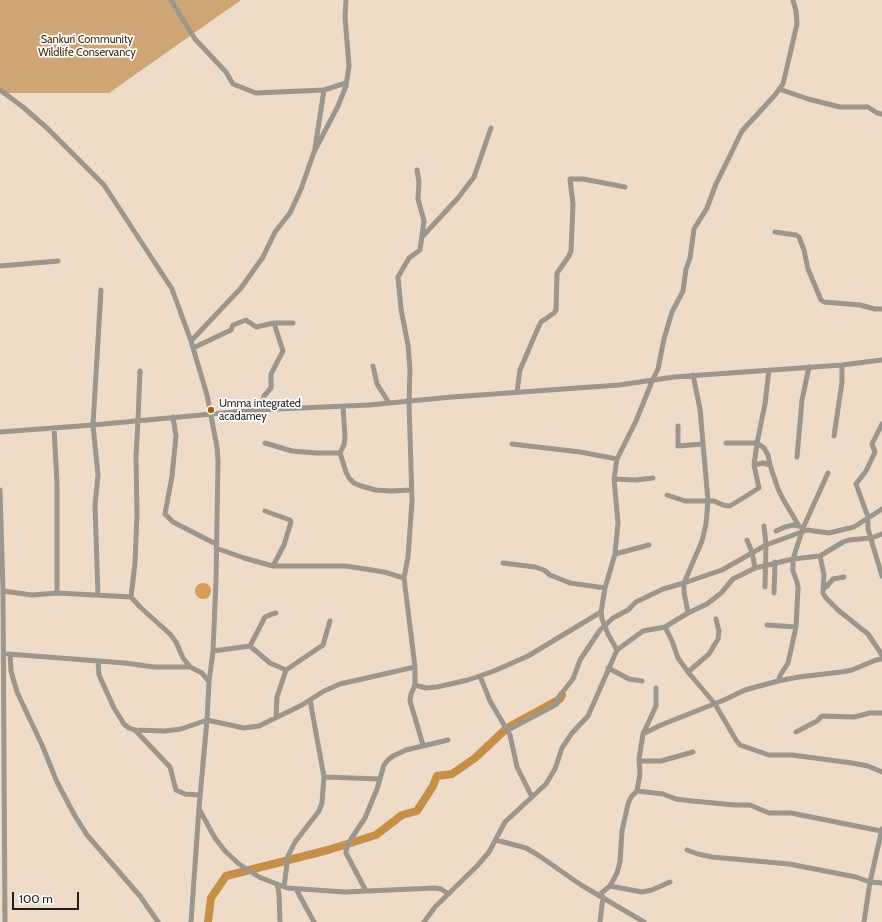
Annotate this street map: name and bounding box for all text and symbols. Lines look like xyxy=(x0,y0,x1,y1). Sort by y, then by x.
park label: Sankuri Community Wildlife Conservancy xyxy=(38,33,136,59)
place label: Umma integrated acadamey xyxy=(219,397,301,423)
marker: Umma integrated acadamey xyxy=(206,405,216,415)
scale bar xyxy=(14,884,81,910)
text: 100 m xyxy=(19,891,53,906)

